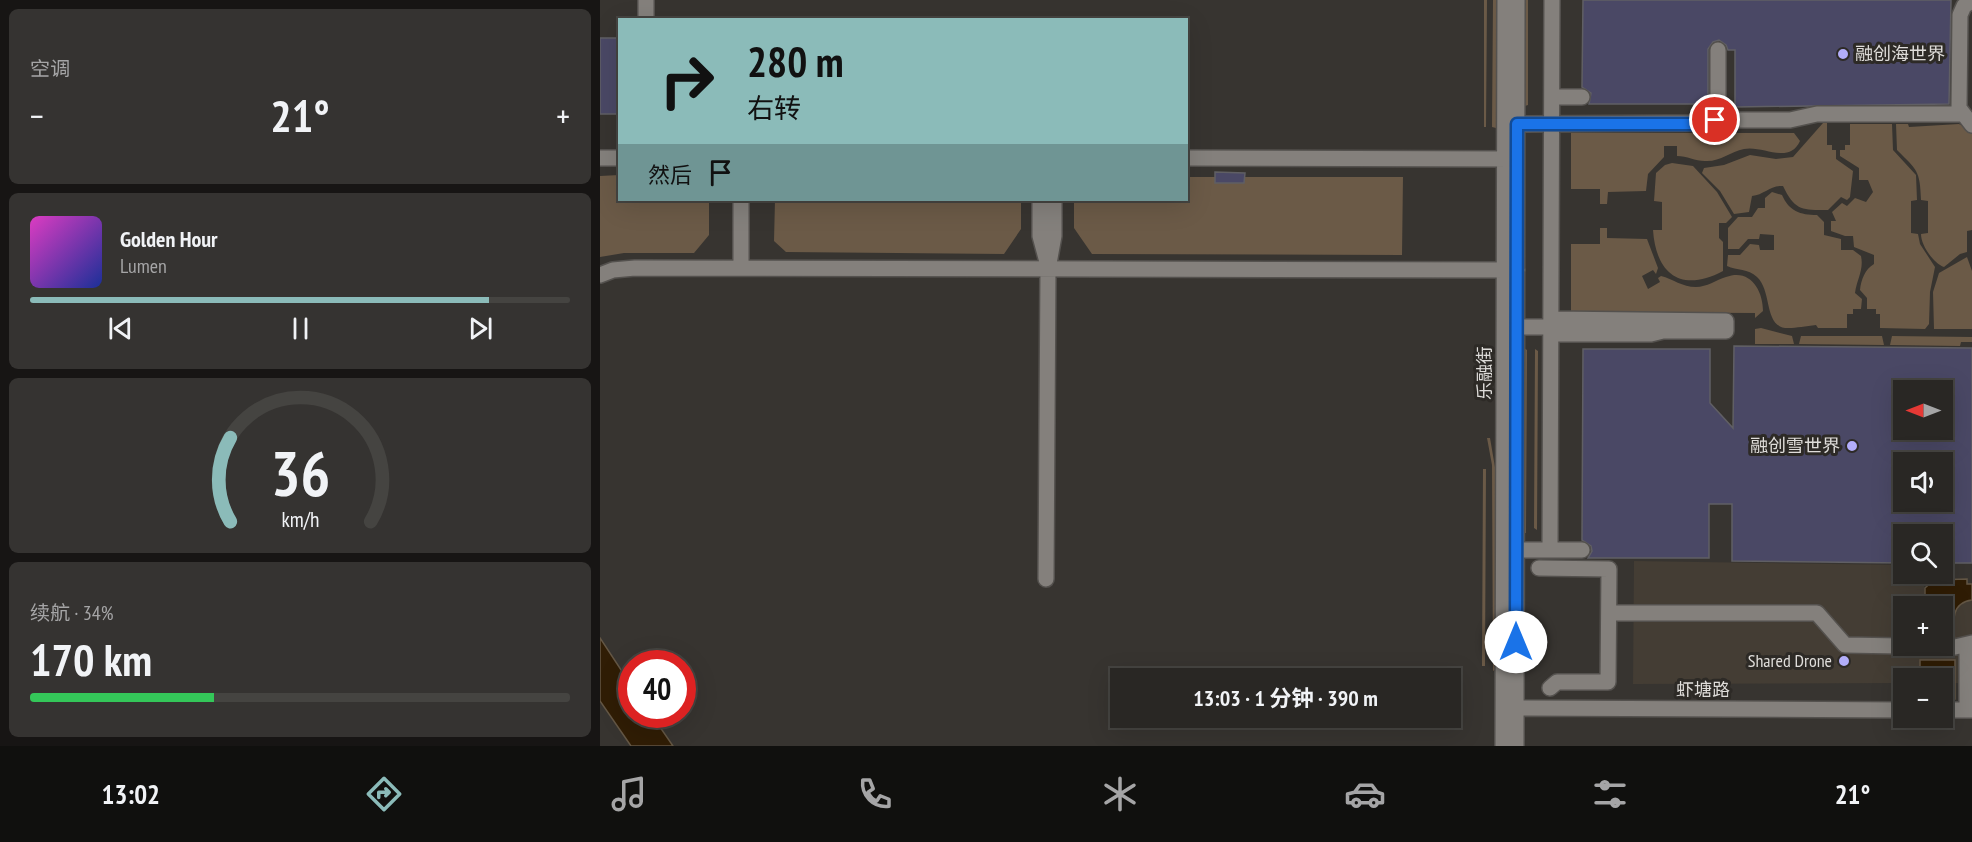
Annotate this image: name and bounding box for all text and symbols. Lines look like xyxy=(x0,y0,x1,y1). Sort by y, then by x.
text: 280 m xyxy=(747,34,844,89)
icon: right xyxy=(648,42,726,120)
place label: 融创海世界 xyxy=(1855,42,1945,65)
marker: 融创海世界 xyxy=(1836,47,1850,61)
text: 空调 xyxy=(30,56,70,82)
text: 21° xyxy=(270,86,330,144)
text: 右转 xyxy=(747,91,801,125)
text: − xyxy=(30,94,44,137)
text: + xyxy=(556,94,570,137)
pin xyxy=(1689,94,1740,145)
icon: arrive xyxy=(1698,103,1731,136)
icon: arrive xyxy=(704,156,737,189)
text: 然后 xyxy=(648,161,692,189)
text: Golden Hour xyxy=(120,225,218,253)
text: Lumen xyxy=(120,253,167,279)
icon: previous xyxy=(104,312,137,345)
icon: pause xyxy=(284,312,317,345)
icon: next xyxy=(464,312,497,345)
street label: 乐融街 xyxy=(1473,346,1496,400)
north arrow xyxy=(1893,380,1953,440)
map controls xyxy=(1893,380,1953,728)
text: 36 xyxy=(270,432,330,513)
place label: 融创雪世界 xyxy=(1750,434,1840,457)
marker: 融创雪世界 xyxy=(1845,439,1859,453)
button: sound xyxy=(1893,452,1953,512)
text: km/h xyxy=(281,506,319,534)
button: search xyxy=(1893,524,1953,584)
button: + xyxy=(1893,596,1953,656)
text: 续航 · 34% xyxy=(30,600,113,626)
position arrow xyxy=(1484,610,1548,674)
text: 170 km xyxy=(30,630,152,688)
place label: Shared Drone xyxy=(1748,649,1832,672)
speed limit sign: 40 xyxy=(618,650,696,728)
marker: Shared Drone xyxy=(1837,654,1851,668)
button: − xyxy=(1893,668,1953,728)
street label: 虾塘路 xyxy=(1676,678,1730,701)
text: 13:03 · 1 分钟 · 390 m xyxy=(1193,684,1378,712)
icon: directions xyxy=(363,773,405,815)
icon: music xyxy=(608,773,650,815)
icon: phone xyxy=(854,773,896,815)
icon: climate xyxy=(1099,773,1141,815)
icon: car xyxy=(1344,773,1386,815)
icon: filters xyxy=(1589,773,1631,815)
text: 13:02 xyxy=(102,777,160,811)
text: 21° xyxy=(1835,777,1870,811)

